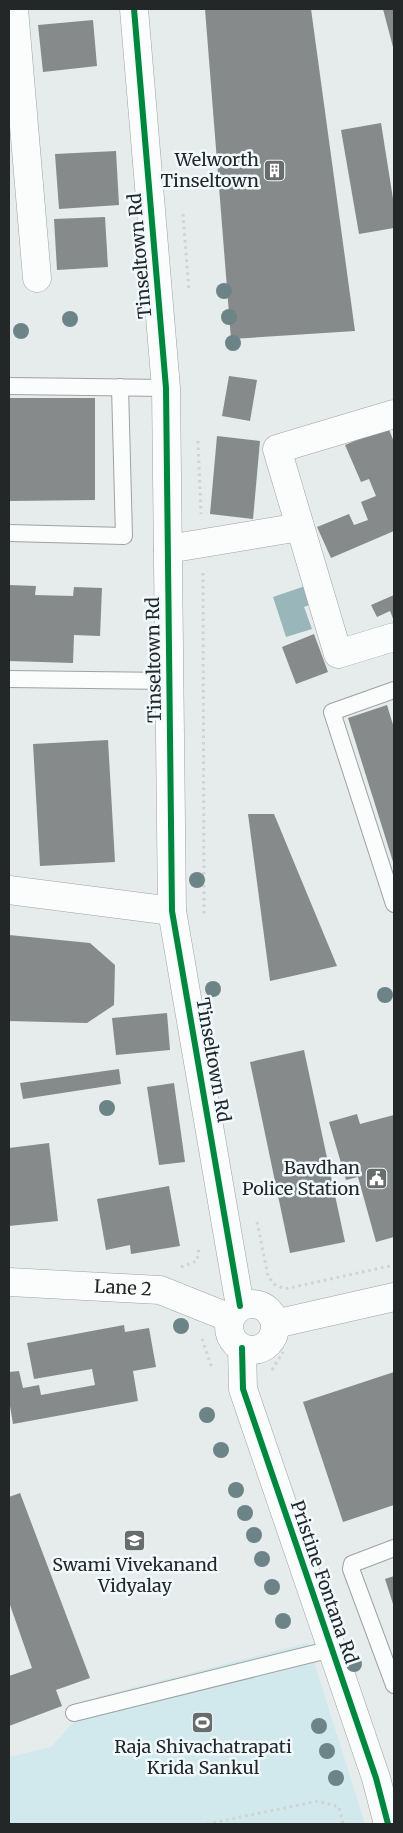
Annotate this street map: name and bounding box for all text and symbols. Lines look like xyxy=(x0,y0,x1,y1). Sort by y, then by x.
place label: Welworth Tinseltown xyxy=(161,148,259,192)
building icon: Welworth Tinseltown xyxy=(263,158,287,182)
street label: Tinseltown Rd xyxy=(123,192,156,320)
street label: Tinseltown Rd xyxy=(141,597,166,723)
street label: Tinseltown Rd xyxy=(191,996,236,1124)
place label: Bavdhan Police Station xyxy=(242,1156,360,1200)
public building icon: Bavdhan Police Station xyxy=(364,1166,388,1190)
street label: Lane 2 xyxy=(93,1275,152,1301)
street label: Pristine Fontana Rd xyxy=(286,1497,363,1667)
school or university icon: Swami Vivekanand Vidyalay xyxy=(123,1528,147,1552)
place label: Swami Vivekanand Vidyalay xyxy=(52,1553,218,1597)
sports icon: Raja Shivachatrapati Krida Sankul xyxy=(191,1710,215,1734)
place label: Raja Shivachatrapati Krida Sankul xyxy=(114,1735,292,1779)

